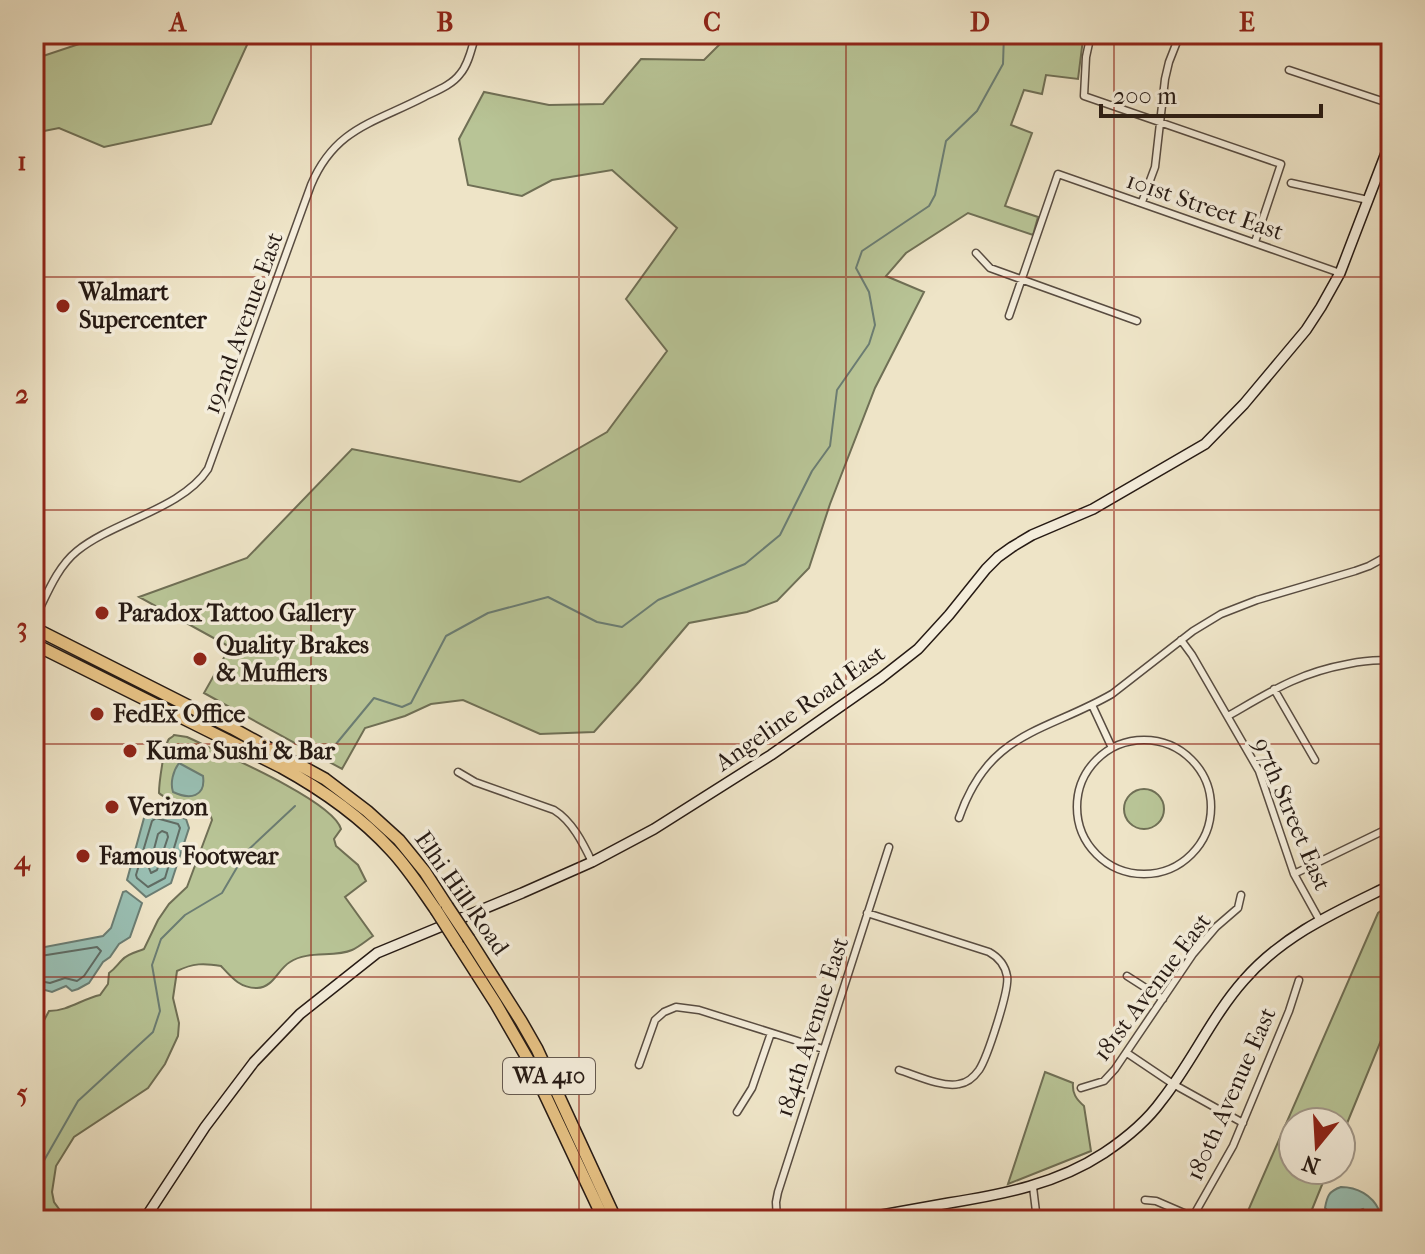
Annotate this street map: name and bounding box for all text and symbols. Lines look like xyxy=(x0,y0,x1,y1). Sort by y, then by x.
text: A xyxy=(168,7,188,38)
text: B xyxy=(437,7,454,38)
text: C xyxy=(703,7,721,38)
text: D xyxy=(970,7,990,38)
text: E xyxy=(1239,7,1255,38)
scale bar xyxy=(1101,68,1321,118)
text: 200 m xyxy=(1113,82,1177,110)
text: 1 xyxy=(17,146,27,177)
street label: 101st Street East xyxy=(1123,166,1288,246)
street label: 192nd Avenue East xyxy=(197,228,289,418)
place label: Walmart Supercenter xyxy=(78,278,208,334)
marker: Walmart Supercenter xyxy=(54,297,72,315)
text: 2 xyxy=(15,379,29,410)
place label: Paradox Tattoo Gallery xyxy=(118,599,356,627)
marker: Paradox Tattoo Gallery xyxy=(93,604,111,622)
text: 3 xyxy=(17,612,27,643)
place label: Quality Brakes & Mufflers xyxy=(216,631,369,687)
street label: Angeline Road East xyxy=(709,639,890,778)
marker: Quality Brakes & Mufflers xyxy=(191,650,209,668)
place label: FedEx Office xyxy=(112,700,246,728)
marker: FedEx Office xyxy=(88,705,106,723)
street label: 97th Street East xyxy=(1247,734,1337,895)
place label: Kuma Sushi & Bar xyxy=(146,737,336,765)
marker: Kuma Sushi & Bar xyxy=(121,742,139,760)
place label: Verizon xyxy=(127,793,209,821)
marker: Verizon xyxy=(103,798,121,816)
street label: Elhi Hill Road xyxy=(409,826,516,961)
place label: Famous Footwear xyxy=(98,842,279,870)
text: 4 xyxy=(13,845,31,877)
marker: Famous Footwear xyxy=(74,847,92,865)
street label: 181st Avenue East xyxy=(1087,907,1217,1066)
street label: 184th Avenue East xyxy=(770,933,854,1121)
street label: 180th Avenue East xyxy=(1180,1003,1282,1185)
road number: WA 410 xyxy=(503,1058,595,1094)
text: 5 xyxy=(16,1078,28,1109)
north arrow xyxy=(1277,1106,1357,1186)
text: N xyxy=(1299,1149,1323,1179)

